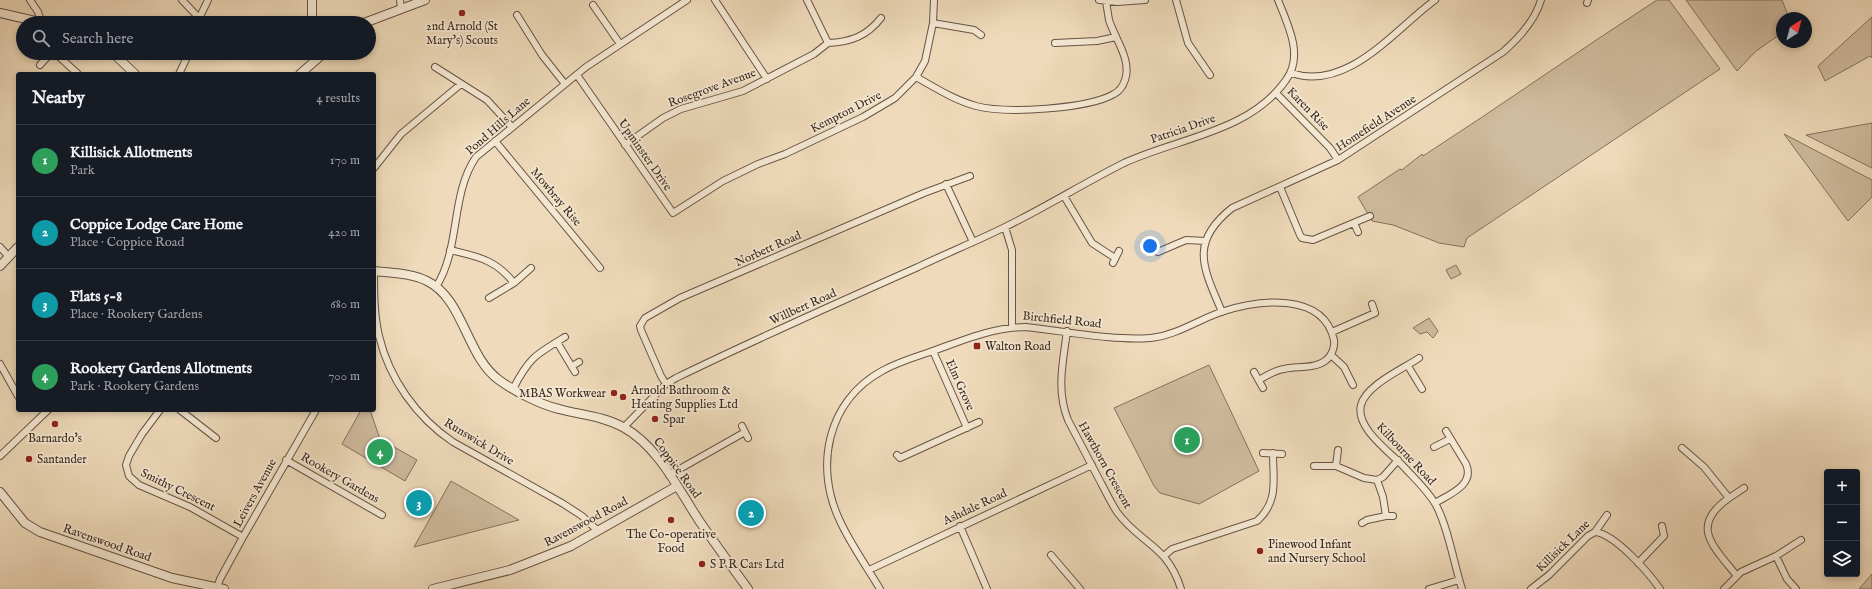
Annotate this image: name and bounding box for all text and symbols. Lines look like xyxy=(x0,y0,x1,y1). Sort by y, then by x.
marker: 2nd Arnold (St Mary's) Scouts xyxy=(457,8,467,18)
north arrow xyxy=(1776,12,1812,48)
search box xyxy=(16,16,376,60)
place label: 2nd Arnold (St Mary's) Scouts xyxy=(426,19,498,48)
icon: search xyxy=(30,27,52,49)
text: Search here xyxy=(62,29,133,48)
street label: Rosegrove Avenue xyxy=(666,65,759,111)
street label: Karen Rise xyxy=(1284,84,1333,134)
text: Nearby xyxy=(32,88,85,109)
street label: Kempton Drive xyxy=(808,88,885,137)
text: 4 results xyxy=(316,90,360,107)
street label: Homefield Avenue xyxy=(1333,91,1419,155)
street label: Pond Hills Lane xyxy=(462,93,534,158)
street label: Patricia Drive xyxy=(1148,111,1218,147)
street label: Upminster Drive xyxy=(614,116,676,195)
text: Killisick Allotments xyxy=(70,143,192,162)
text: 1 xyxy=(43,152,47,169)
text: 170 m xyxy=(330,152,360,169)
text: Park xyxy=(70,162,95,179)
street label: Mowbray Rise xyxy=(527,165,585,230)
text: Coppice Lodge Care Home xyxy=(70,215,243,234)
text: 2 xyxy=(42,224,48,241)
text: 420 m xyxy=(328,224,360,241)
street label: Norbett Road xyxy=(733,228,804,270)
text: Place · Coppice Road xyxy=(70,234,184,251)
your location xyxy=(1140,236,1160,256)
street label: Willbert Road xyxy=(767,285,839,328)
text: Flats 5-8 xyxy=(70,287,122,306)
text: 3 xyxy=(43,296,47,313)
text: 680 m xyxy=(330,296,360,313)
text: Place · Rookery Gardens xyxy=(70,306,203,323)
street label: Birchfield Road xyxy=(1022,308,1103,332)
place label: Walton Road xyxy=(985,339,1051,354)
marker: Walton Road xyxy=(972,341,982,351)
street label: Elm Grove xyxy=(942,357,978,413)
text: Rookery Gardens Allotments xyxy=(70,359,252,378)
text: 4 xyxy=(42,368,48,385)
text: 700 m xyxy=(328,368,360,385)
text: Park · Rookery Gardens xyxy=(70,378,199,395)
place label: Arnold Bathroom & Heating Supplies Ltd xyxy=(630,383,738,413)
place label: MBAS Workwear xyxy=(519,386,607,401)
marker: MBAS Workwear xyxy=(609,388,619,398)
marker: Arnold Bathroom & Heating Supplies Ltd xyxy=(618,392,628,402)
place label: Spar xyxy=(663,412,686,428)
marker: Spar xyxy=(650,414,660,424)
street label: Runswick Drive xyxy=(441,415,517,469)
marker: Barnardo's xyxy=(50,419,60,429)
street label: Hawthorn Crescent xyxy=(1075,419,1135,511)
street label: Kilbourne Road xyxy=(1373,420,1439,489)
pin: 1 xyxy=(1174,425,1200,455)
place label: Barnardo's xyxy=(28,431,82,446)
street label: Coppice Road xyxy=(649,435,704,502)
pin: 4 xyxy=(367,437,393,467)
street label: Rookery Gardens xyxy=(298,449,382,507)
place label: Santander xyxy=(37,452,87,467)
marker: Santander xyxy=(24,454,34,464)
street label: Leivers Avenue xyxy=(230,456,280,530)
street label: Smithy Crescent xyxy=(138,465,218,515)
map controls xyxy=(1824,469,1860,577)
button: + xyxy=(1824,469,1860,505)
street label: Ashdale Road xyxy=(940,485,1010,529)
pin: 3 xyxy=(406,488,432,518)
street label: Ravenswood Road xyxy=(542,493,631,550)
pin: 2 xyxy=(738,498,764,528)
button: − xyxy=(1824,505,1860,541)
marker: The Co-operative Food xyxy=(666,515,676,525)
street label: Killisick Lane xyxy=(1533,516,1593,575)
street label: Ravenswood Road xyxy=(61,521,154,565)
place label: The Co-operative Food xyxy=(626,527,716,556)
place label: Pinewood Infant and Nursery School xyxy=(1268,537,1366,566)
button: layers xyxy=(1824,541,1860,577)
marker: Pinewood Infant and Nursery School xyxy=(1255,546,1265,556)
place label: S P R Cars Ltd xyxy=(710,557,785,572)
marker: S P R Cars Ltd xyxy=(697,559,707,569)

